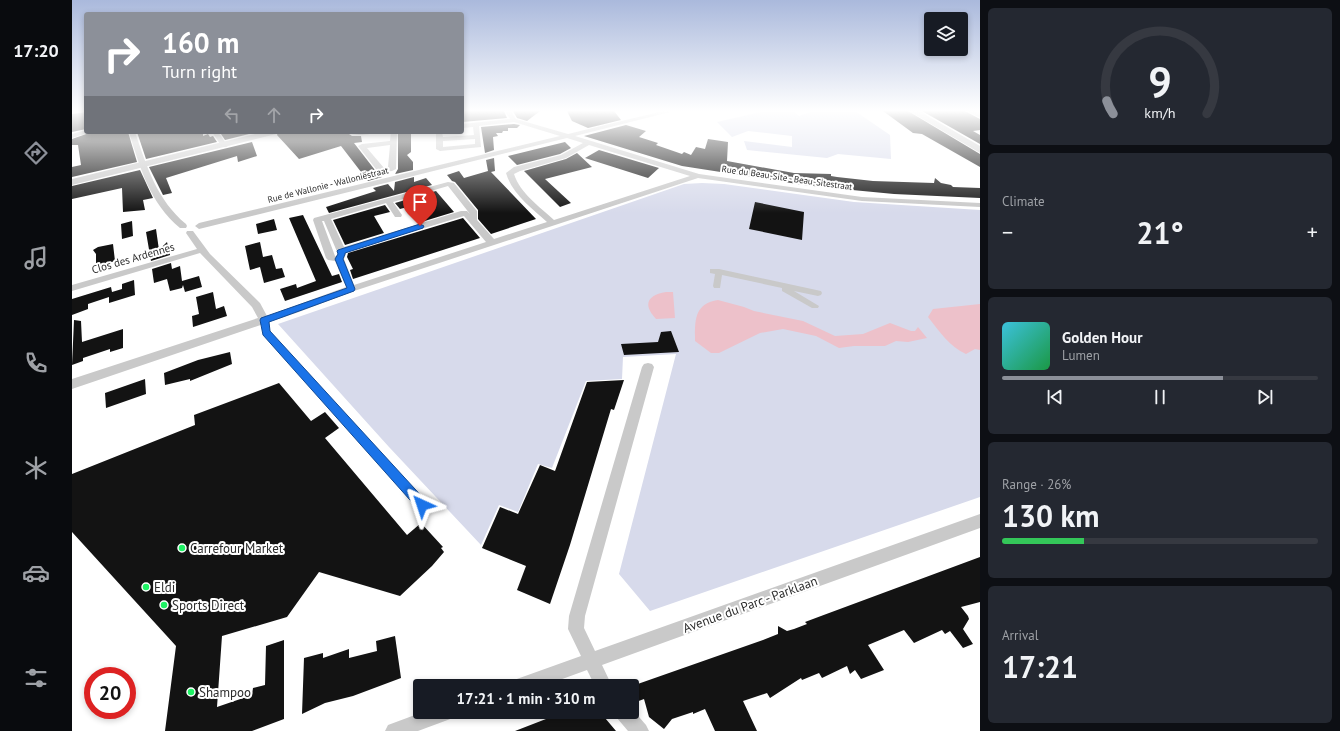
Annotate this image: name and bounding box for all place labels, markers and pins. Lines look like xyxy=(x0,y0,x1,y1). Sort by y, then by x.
pin xyxy=(403,185,437,226)
place label: Carrefour Market xyxy=(190,540,284,557)
marker: Carrefour Market xyxy=(177,543,187,553)
place label: Eldi xyxy=(154,579,175,596)
marker: Eldi xyxy=(141,582,151,592)
place label: Sports Direct xyxy=(172,597,245,614)
marker: Sports Direct xyxy=(159,600,169,610)
place label: Shampoo xyxy=(199,684,251,701)
marker: Shampoo xyxy=(186,687,196,697)

